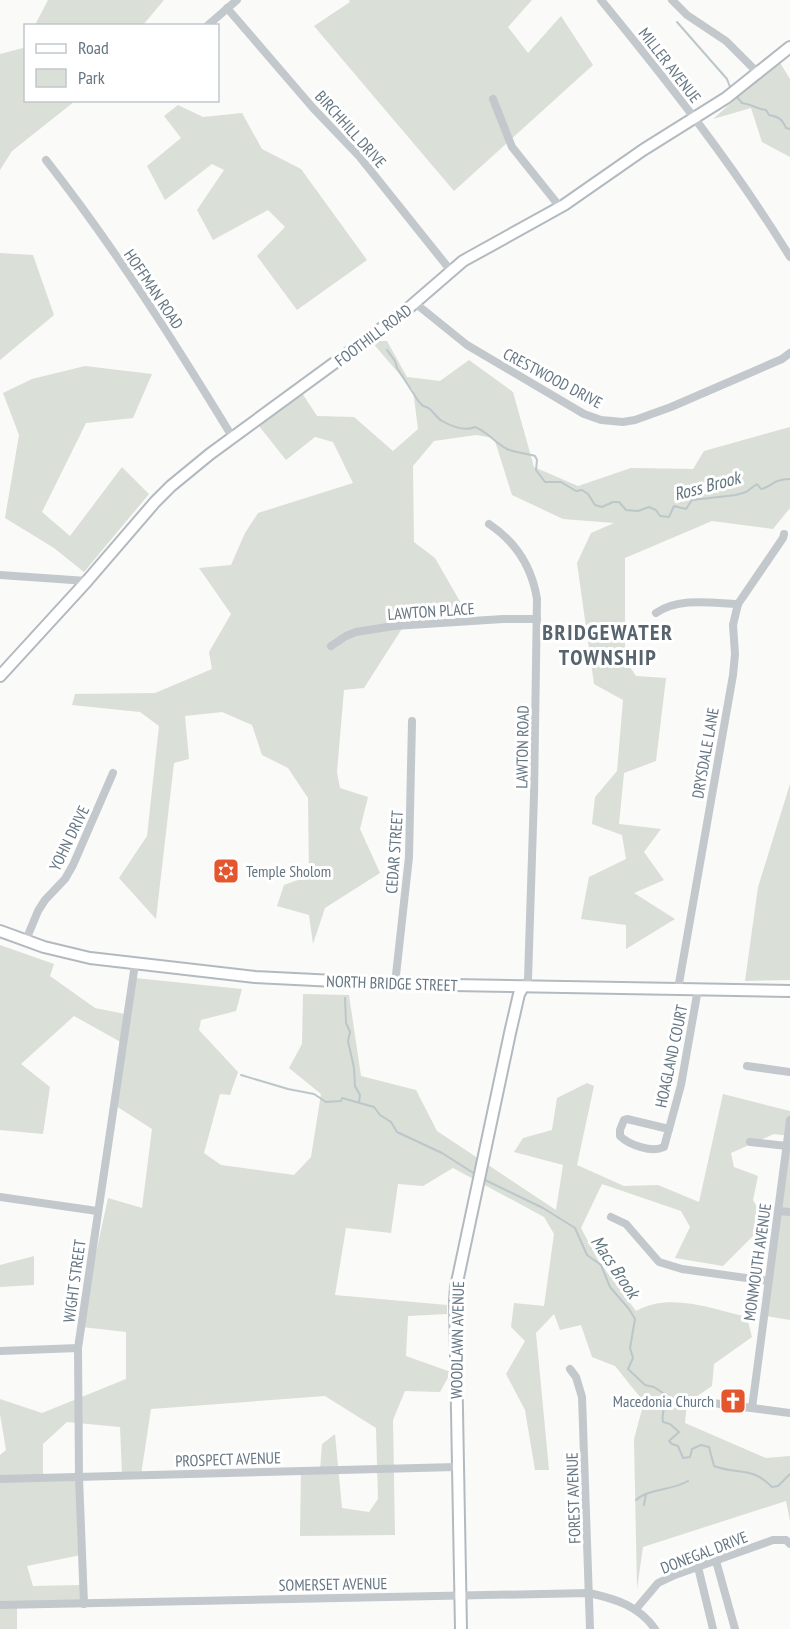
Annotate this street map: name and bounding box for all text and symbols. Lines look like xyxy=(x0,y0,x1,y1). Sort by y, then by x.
street label: MILLER AVENUE xyxy=(634,23,706,107)
legend xyxy=(24,24,219,102)
text: Road xyxy=(78,36,109,59)
text: Park xyxy=(78,66,105,89)
street label: BIRCHHILL DRIVE xyxy=(311,86,391,172)
street label: HOFFMAN ROAD xyxy=(120,245,188,333)
street label: FOOTHILL ROAD xyxy=(331,300,415,370)
street label: CRESTWOOD DRIVE xyxy=(500,343,606,413)
water label: Ross Brook xyxy=(671,465,744,505)
street label: LAWTON PLACE xyxy=(387,598,475,624)
district label: BRIDGEWATER TOWNSHIP xyxy=(542,618,674,671)
street label: LAWTON ROAD xyxy=(511,705,533,789)
street label: DRYSDALE LANE xyxy=(687,706,723,800)
street label: YOHN DRIVE xyxy=(45,802,93,874)
street label: CEDAR STREET xyxy=(381,810,407,894)
synagogue icon: Temple Sholom xyxy=(211,856,241,886)
place label: Temple Sholom xyxy=(246,861,331,881)
street label: NORTH BRIDGE STREET xyxy=(326,971,458,995)
street label: HOAGLAND COURT xyxy=(650,1003,692,1109)
street label: MONMOUTH AVENUE xyxy=(739,1202,775,1322)
water label: Macs Brook xyxy=(586,1231,646,1304)
street label: WIGHT STREET xyxy=(58,1238,90,1324)
street label: WOODLAWN AVENUE xyxy=(446,1281,468,1399)
church icon: Macedonia Church xyxy=(718,1386,748,1416)
place label: Macedonia Church xyxy=(613,1391,714,1411)
street label: PROSPECT AVENUE xyxy=(175,1447,281,1471)
street label: FOREST AVENUE xyxy=(561,1452,585,1544)
street label: DONEGAL DRIVE xyxy=(658,1526,750,1578)
street label: SOMERSET AVENUE xyxy=(278,1573,388,1595)

